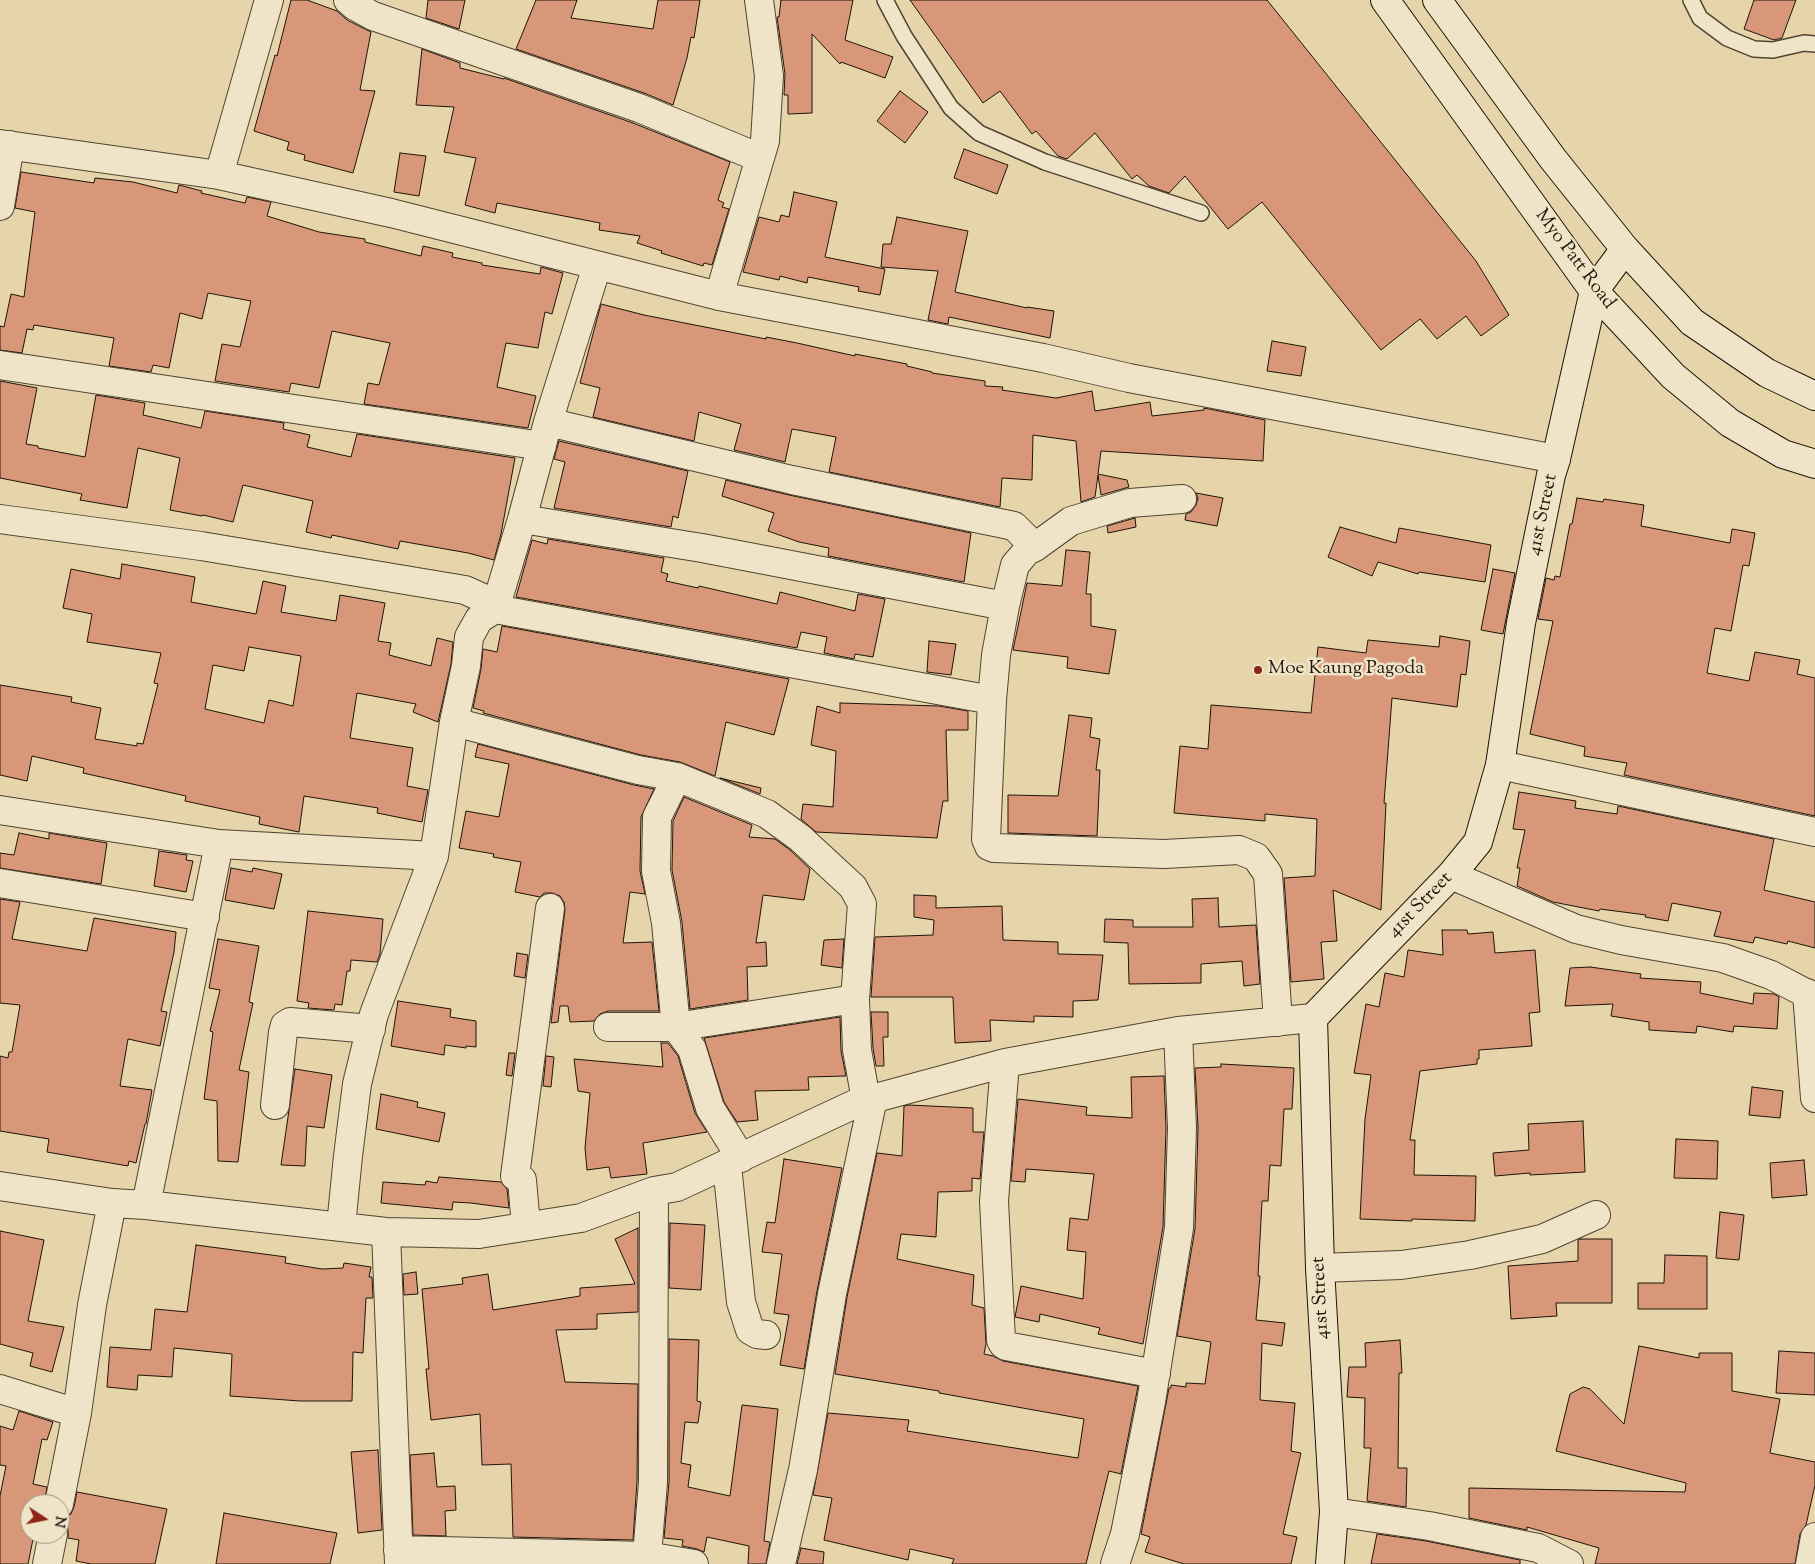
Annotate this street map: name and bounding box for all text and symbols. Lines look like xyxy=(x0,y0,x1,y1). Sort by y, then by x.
street label: Myo Patt Road xyxy=(1529,205,1619,315)
street label: 41st Street xyxy=(1524,472,1564,558)
place label: Moe Kaung Pagoda xyxy=(1268,659,1424,681)
marker: Moe Kaung Pagoda xyxy=(1252,664,1264,676)
street label: 41st Street xyxy=(1384,868,1458,944)
street label: 41st Street xyxy=(1308,1256,1336,1340)
north arrow xyxy=(20,1494,70,1544)
text: N xyxy=(48,1514,70,1529)

